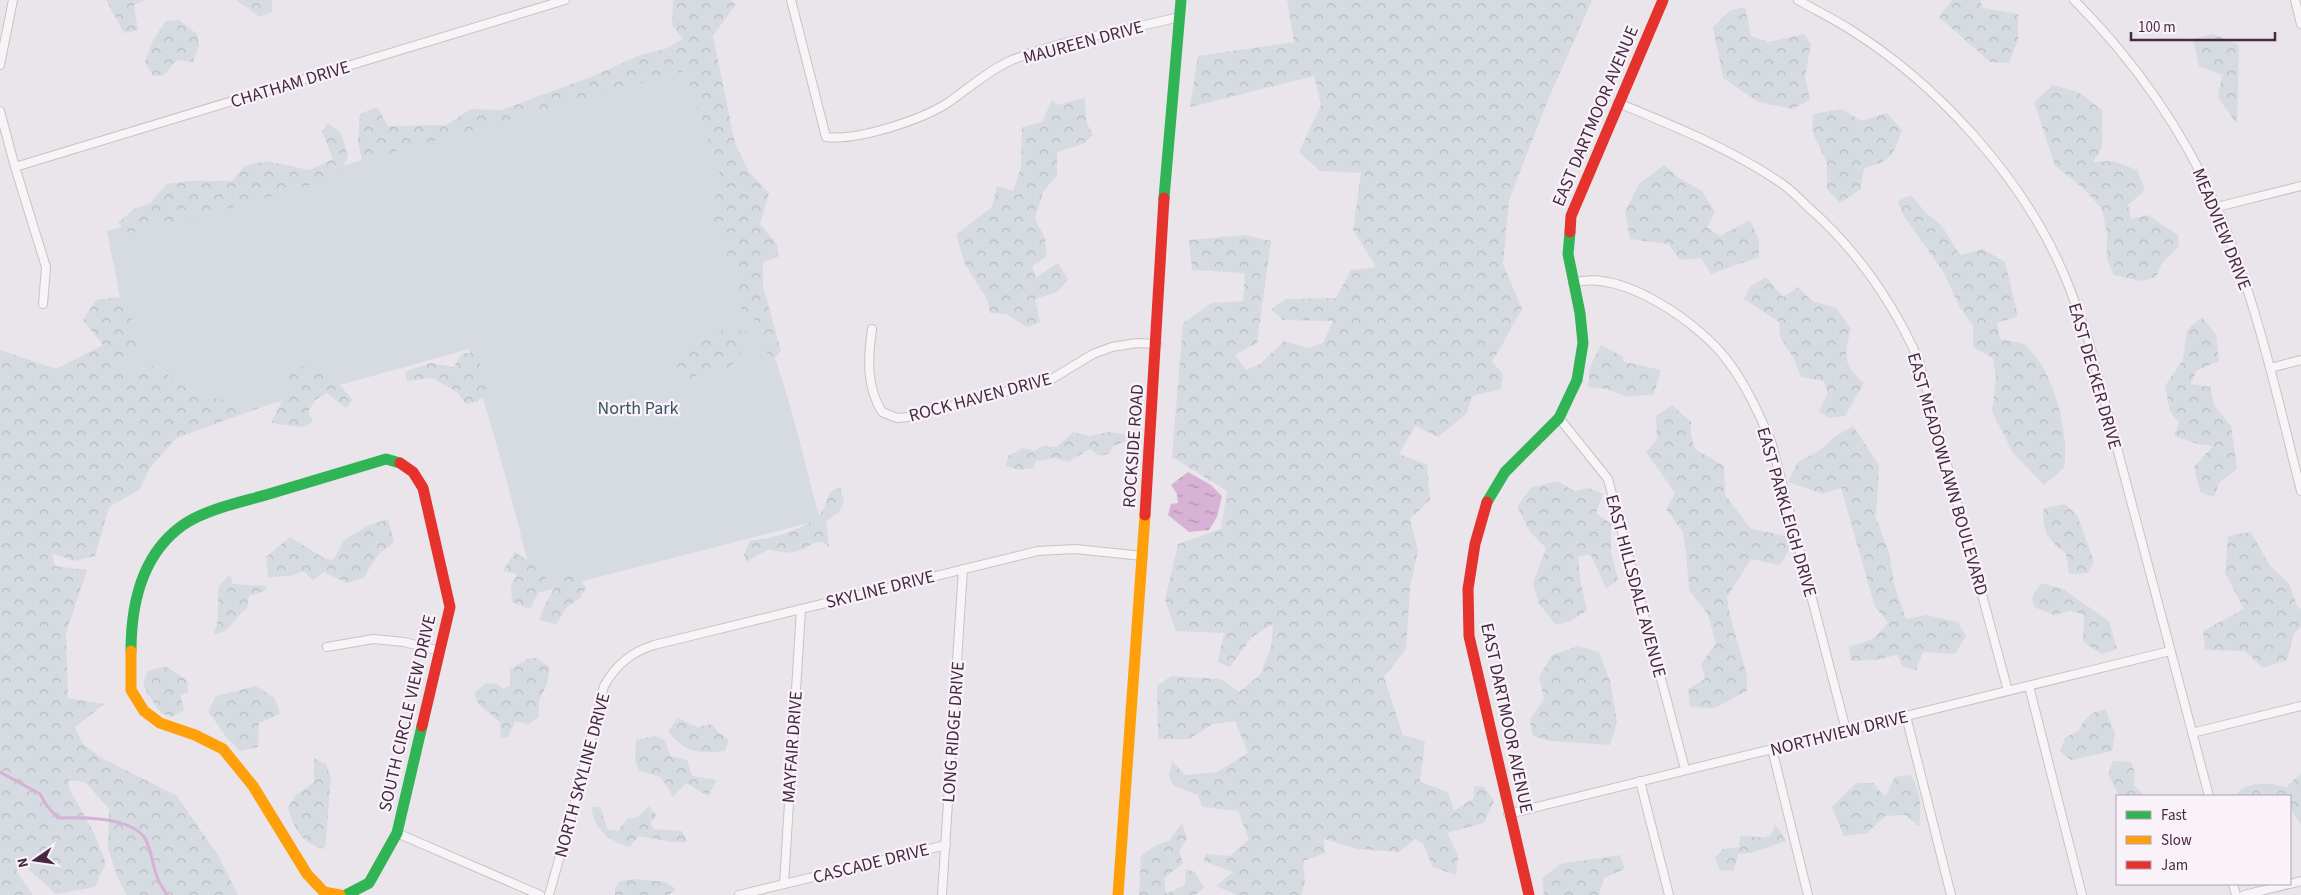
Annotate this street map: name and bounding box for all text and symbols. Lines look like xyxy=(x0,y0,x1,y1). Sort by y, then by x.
scale bar xyxy=(2131,10,2275,42)
street label: MAUREEN DRIVE xyxy=(1020,14,1146,71)
text: 100 m xyxy=(2138,17,2176,38)
street label: EAST DARTMOOR AVENUE xyxy=(1546,22,1645,210)
street label: CHATHAM DRIVE xyxy=(227,54,353,114)
street label: MEADVIEW DRIVE xyxy=(2186,165,2257,294)
street label: EAST DECKER DRIVE xyxy=(2062,300,2127,452)
street label: EAST MEADOWLAWN BOULEVARD xyxy=(1901,350,1994,599)
street label: ROCK HAVEN DRIVE xyxy=(906,366,1054,429)
street label: ROCKSIDE ROAD xyxy=(1117,383,1150,509)
park label: North Park xyxy=(598,396,678,421)
street label: EAST PARKLEIGH DRIVE xyxy=(1750,424,1823,600)
street label: EAST HILLSDALE AVENUE xyxy=(1599,492,1672,680)
street label: SKYLINE DRIVE xyxy=(823,564,937,615)
street label: SOUTH CIRCLE VIEW DRIVE xyxy=(373,612,442,814)
street label: EAST DARTMOOR AVENUE xyxy=(1474,621,1539,816)
street label: LONG RIDGE DRIVE xyxy=(936,661,971,804)
street label: NORTH SKYLINE DRIVE xyxy=(548,690,617,860)
street label: MAYFAIR DRIVE xyxy=(776,690,809,804)
street label: NORTHVIEW DRIVE xyxy=(1768,704,1911,763)
legend xyxy=(2116,795,2291,885)
text: Fast xyxy=(2161,805,2187,826)
text: Slow xyxy=(2161,830,2192,851)
north arrow xyxy=(10,835,60,885)
street label: CASCADE DRIVE xyxy=(811,837,932,890)
text: Jam xyxy=(2161,855,2188,876)
text: N xyxy=(13,856,34,869)

